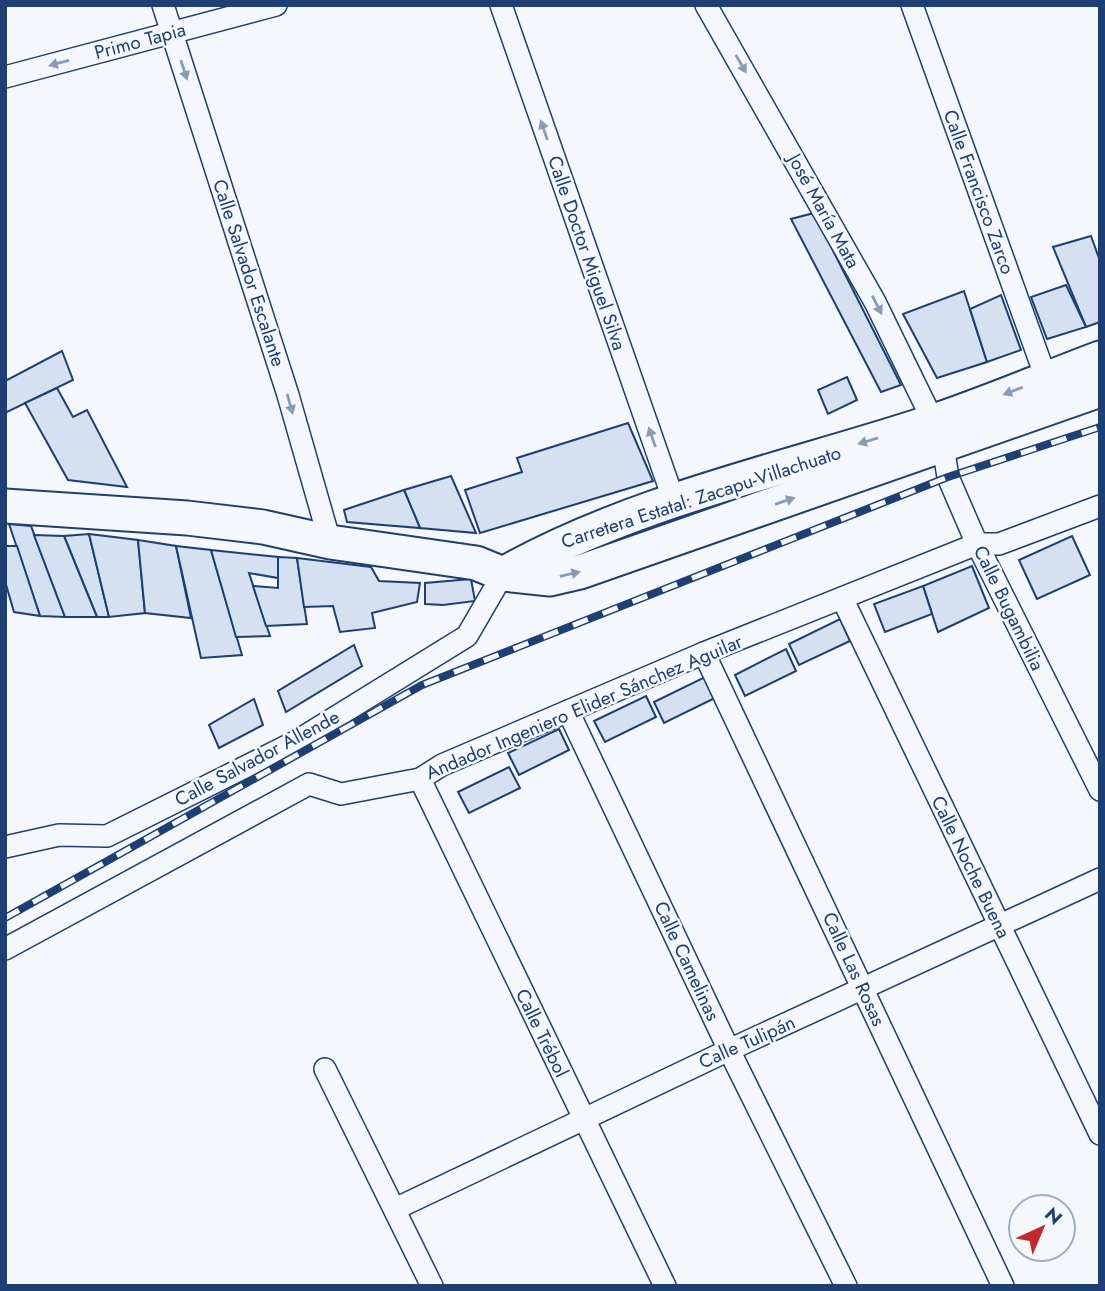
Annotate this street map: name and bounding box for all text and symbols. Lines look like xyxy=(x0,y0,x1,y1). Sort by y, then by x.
street label: Primo Tapia xyxy=(91,16,189,66)
one-way arrow xyxy=(735,54,747,73)
one-way arrow xyxy=(48,58,70,69)
one-way arrow xyxy=(179,60,190,81)
street label: Calle Francisco Zarco xyxy=(937,106,1021,278)
one-way arrow xyxy=(538,119,549,140)
street label: José María Mata xyxy=(780,146,867,273)
street label: Calle Doctor Miguel Silva xyxy=(541,152,633,354)
street label: Calle Salvador Escalante xyxy=(206,176,292,370)
one-way arrow xyxy=(871,295,882,315)
one-way arrow xyxy=(1002,385,1023,396)
one-way arrow xyxy=(286,393,296,414)
one-way arrow xyxy=(646,426,657,447)
one-way arrow xyxy=(857,437,878,447)
street label: Carretera Estatal: Zacapu-Villachuato xyxy=(558,439,844,555)
one-way arrow xyxy=(775,495,796,506)
street label: Calle Bugambilia xyxy=(967,541,1051,675)
one-way arrow xyxy=(559,568,581,579)
street label: Andador Ingeniero Elider Sánchez Aguilar xyxy=(421,628,747,786)
street label: Calle Salvador Allende xyxy=(170,703,344,813)
street label: Calle Noche Buena xyxy=(925,791,1017,943)
street label: Calle Camelinas xyxy=(647,897,727,1026)
street label: Calle Las Rosas xyxy=(816,908,892,1031)
street label: Calle Trébol xyxy=(509,984,575,1082)
street label: Calle Tulipán xyxy=(694,1009,800,1075)
north arrow xyxy=(1007,1193,1077,1263)
text: N xyxy=(1039,1201,1068,1231)

